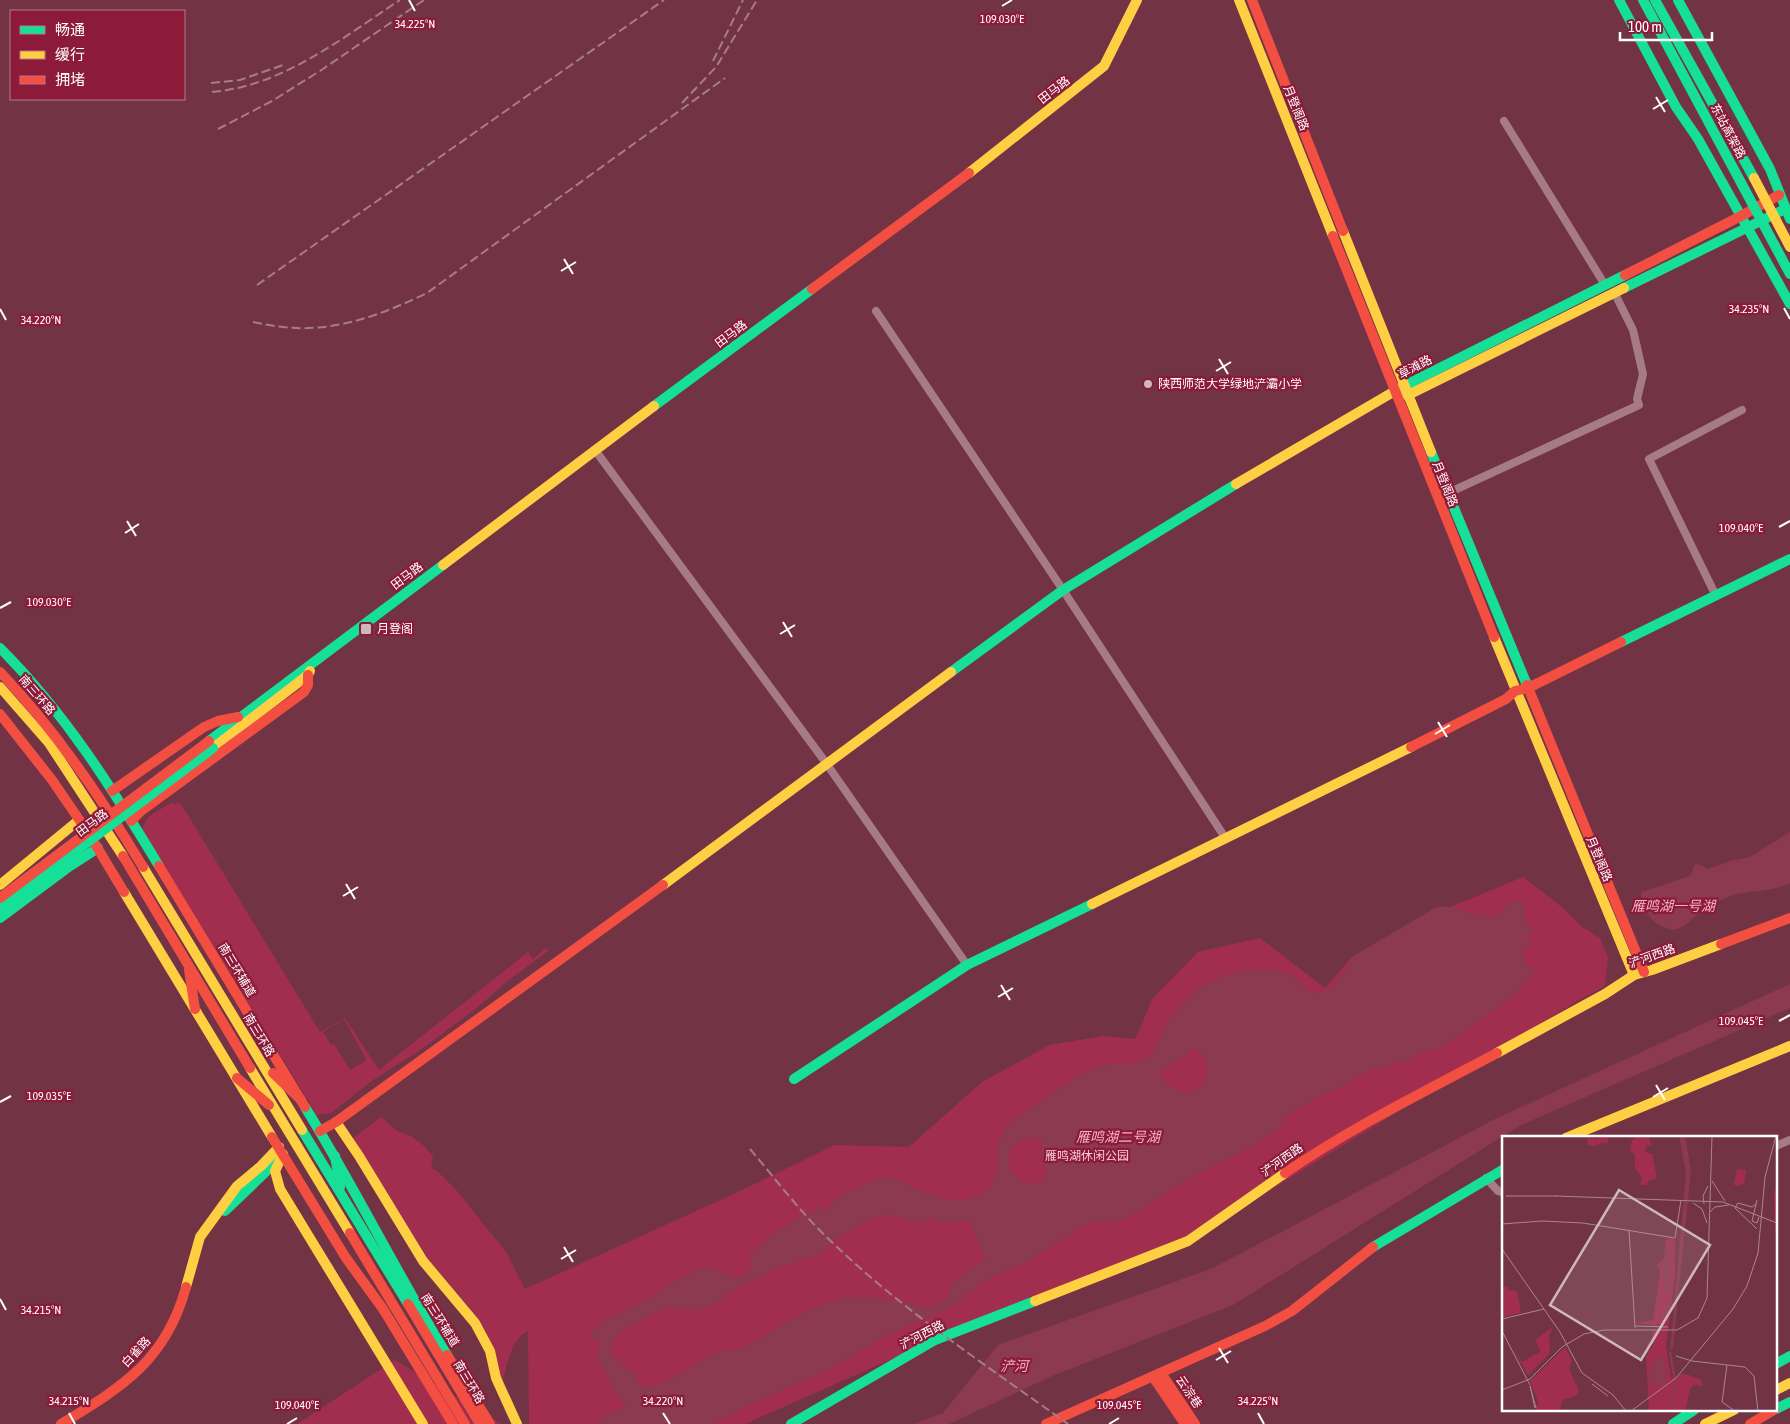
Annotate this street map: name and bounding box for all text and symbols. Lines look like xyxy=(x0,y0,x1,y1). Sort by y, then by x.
legend xyxy=(10,10,185,100)
scale bar xyxy=(1620,10,1712,42)
text: 109.030°E xyxy=(980,12,1024,26)
text: 34.225°N xyxy=(395,17,435,31)
text: 100 m xyxy=(1628,18,1662,35)
text: 畅通 xyxy=(55,21,85,38)
text: 缓行 xyxy=(55,46,85,63)
text: 拥堵 xyxy=(55,71,85,88)
street label: 田马路 xyxy=(1036,73,1072,107)
street label: 月登阁路 xyxy=(1281,83,1311,133)
street label: 东站高架路 xyxy=(1708,101,1748,161)
text: 34.235°N xyxy=(1729,302,1769,316)
text: 34.220°N xyxy=(21,313,61,327)
street label: 田马路 xyxy=(712,318,750,350)
street label: 草滩路 xyxy=(1396,352,1434,382)
place label: 陕西师范大学绿地浐灞小学 xyxy=(1158,377,1302,391)
marker: 陕西师范大学绿地浐灞小学 xyxy=(1142,378,1154,390)
street label: 月登阁路 xyxy=(1430,459,1460,509)
text: 109.040°E xyxy=(1719,521,1763,535)
street label: 田马路 xyxy=(388,560,426,592)
text: 109.030°E xyxy=(27,595,71,609)
marker: 月登阁 xyxy=(359,622,373,636)
place label: 月登阁 xyxy=(377,622,413,636)
street label: 南三环路 xyxy=(16,672,58,718)
street label: 田马路 xyxy=(73,807,111,839)
street label: 月登阁路 xyxy=(1583,834,1615,884)
water label: 雁鸣湖一号湖 xyxy=(1631,898,1717,914)
street label: 南三环辅道 xyxy=(216,941,258,999)
street label: 浐河西路 xyxy=(1627,941,1677,971)
street label: 南三环路 xyxy=(241,1011,277,1059)
text: 109.045°E xyxy=(1719,1014,1763,1028)
text: 109.035°E xyxy=(27,1089,71,1103)
water label: 雁鸣湖二号湖 xyxy=(1076,1129,1162,1145)
inset map xyxy=(1502,1136,1778,1412)
street label: 浐河西路 xyxy=(1258,1140,1306,1180)
park label: 雁鸣湖休闲公园 xyxy=(1045,1149,1129,1163)
street label: 南三环辅道 xyxy=(418,1291,462,1349)
text: 34.215°N xyxy=(21,1303,61,1317)
street label: 浐河西路 xyxy=(897,1318,947,1352)
street label: 白雀路 xyxy=(119,1334,153,1370)
street label: 南三环路 xyxy=(451,1358,487,1406)
water label: 浐河 xyxy=(1000,1358,1031,1374)
street label: 云淙巷 xyxy=(1173,1373,1205,1411)
text: 34.215°N xyxy=(49,1394,89,1408)
text: 34.220°N xyxy=(643,1394,683,1408)
text: 34.225°N xyxy=(1238,1394,1278,1408)
text: 109.040°E xyxy=(275,1398,319,1412)
text: 109.045°E xyxy=(1097,1398,1141,1412)

